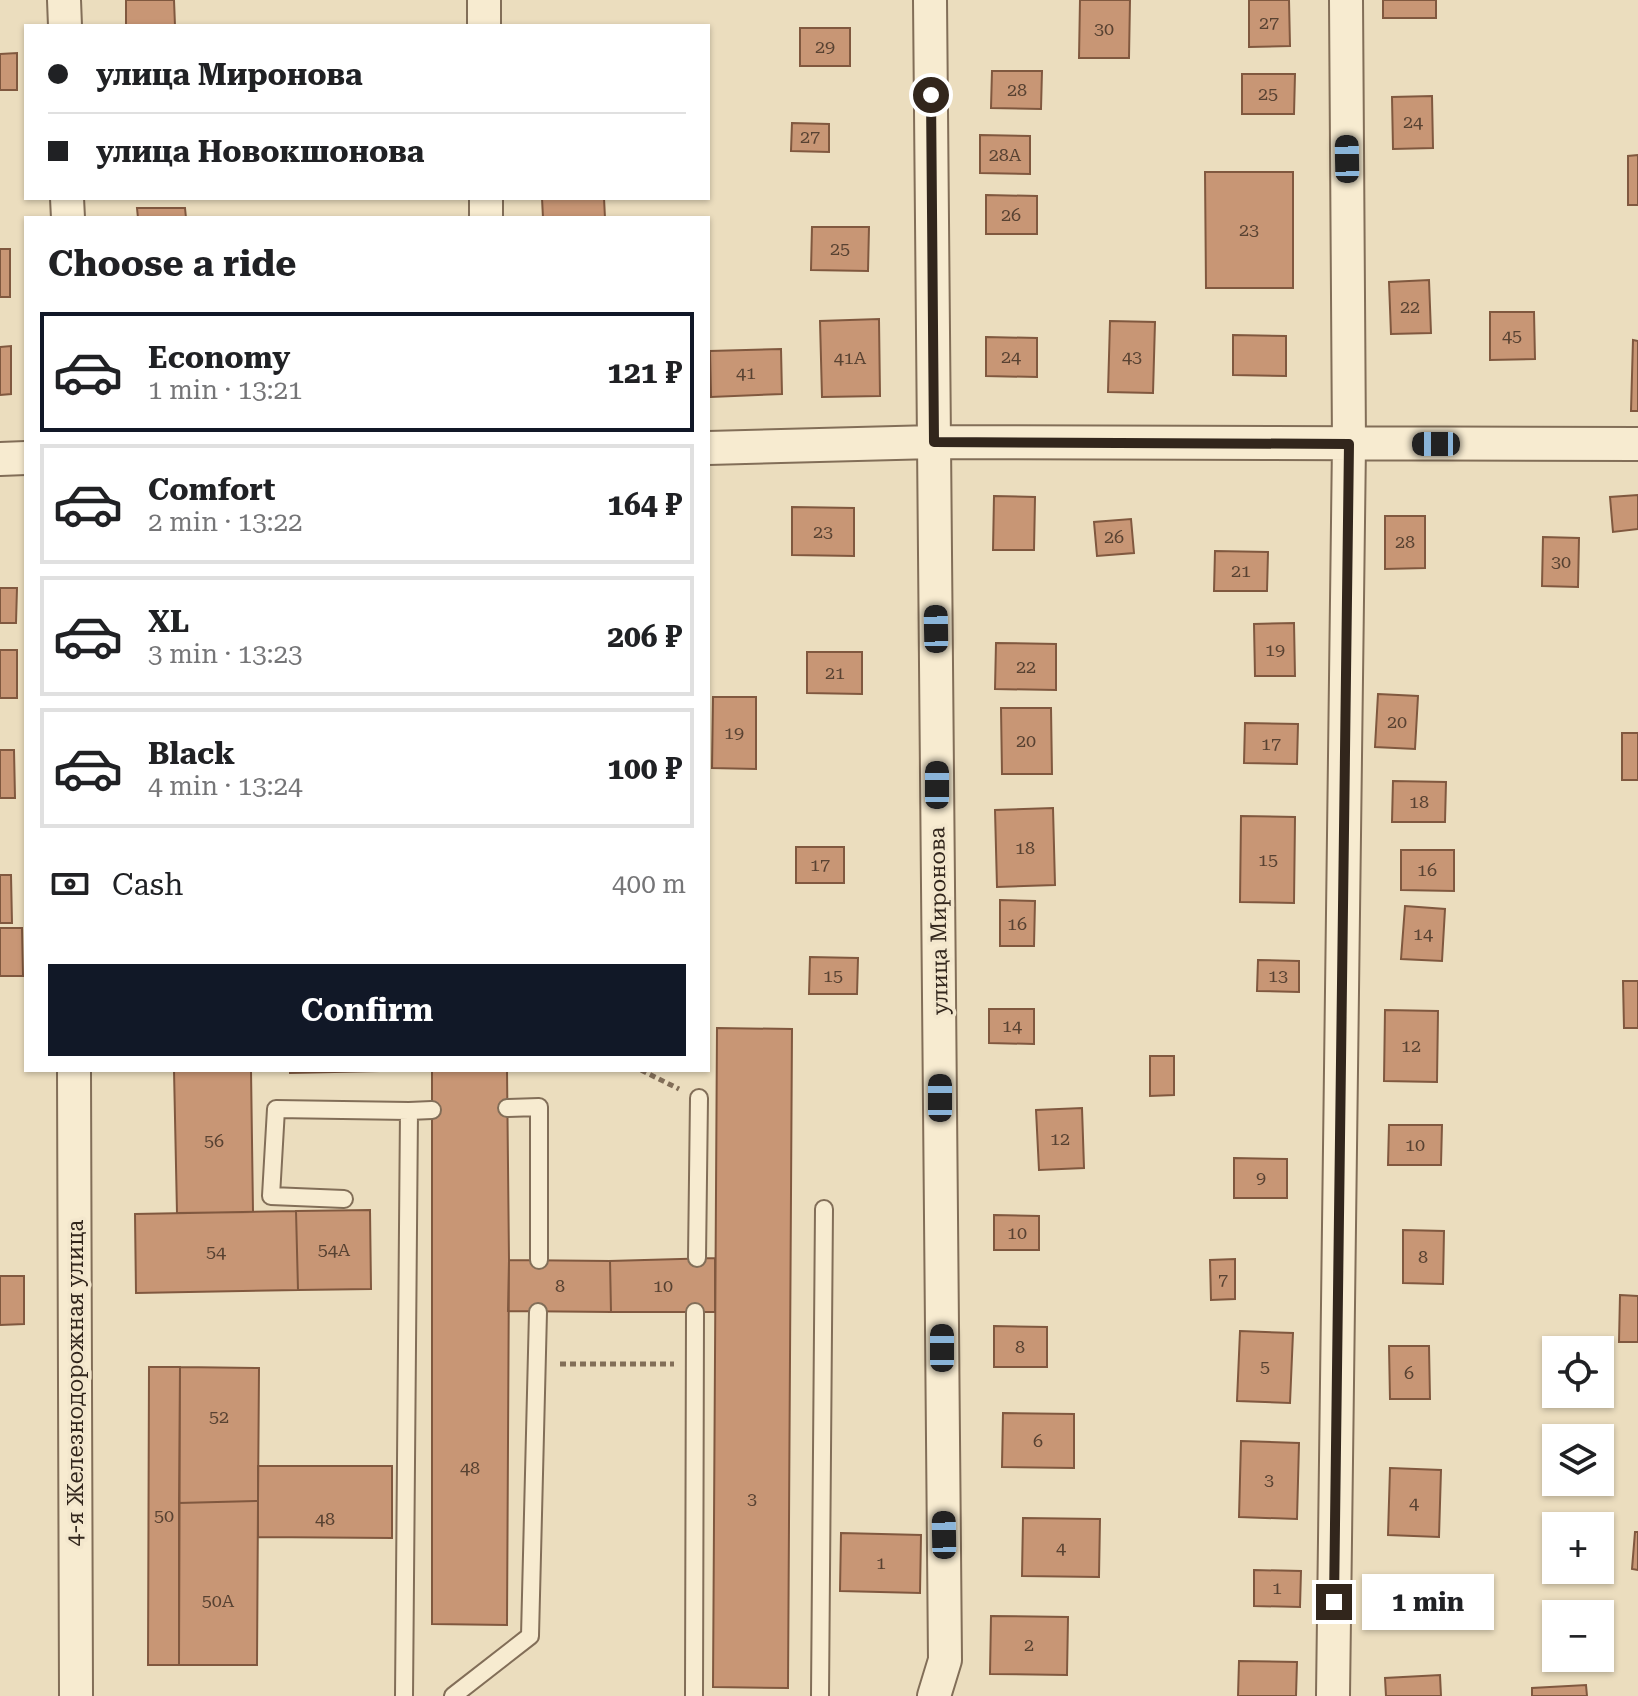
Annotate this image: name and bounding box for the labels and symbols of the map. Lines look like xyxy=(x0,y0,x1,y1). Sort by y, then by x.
house number: 27 xyxy=(1259,12,1279,33)
house number: 30 xyxy=(1094,18,1114,39)
house number: 29 xyxy=(815,36,835,57)
route start xyxy=(913,77,949,113)
house number: 28 xyxy=(1007,79,1027,100)
house number: 25 xyxy=(1258,83,1278,104)
house number: 24 xyxy=(1403,111,1423,132)
house number: 27 xyxy=(800,126,820,147)
car xyxy=(1335,135,1359,183)
house number: 28А xyxy=(989,144,1022,165)
house number: 26 xyxy=(1001,204,1021,225)
house number: 23 xyxy=(1239,219,1259,240)
house number: 25 xyxy=(830,238,850,259)
house number: 22 xyxy=(1400,296,1420,317)
house number: 45 xyxy=(1502,325,1522,346)
house number: 24 xyxy=(1001,346,1021,367)
house number: 43 xyxy=(1122,346,1142,367)
house number: 41А xyxy=(834,347,867,368)
house number: 41 xyxy=(736,362,756,383)
car xyxy=(1412,432,1460,456)
house number: 23 xyxy=(813,521,833,542)
house number: 26 xyxy=(1104,526,1124,547)
house number: 28 xyxy=(1395,531,1415,552)
house number: 30 xyxy=(1551,551,1571,572)
house number: 21 xyxy=(1231,560,1251,581)
car xyxy=(924,605,948,653)
house number: 19 xyxy=(1265,639,1285,660)
house number: 22 xyxy=(1016,656,1036,677)
house number: 21 xyxy=(825,662,845,683)
house number: 20 xyxy=(1387,711,1407,732)
house number: 19 xyxy=(724,722,744,743)
house number: 20 xyxy=(1016,730,1036,751)
house number: 17 xyxy=(1261,733,1281,754)
car xyxy=(925,761,949,809)
house number: 18 xyxy=(1409,791,1429,812)
street label: улица Миронова xyxy=(924,826,953,1015)
house number: 18 xyxy=(1015,837,1035,858)
house number: 15 xyxy=(1258,849,1278,870)
house number: 17 xyxy=(810,854,830,875)
house number: 16 xyxy=(1417,859,1437,880)
house number: 16 xyxy=(1007,913,1027,934)
house number: 14 xyxy=(1413,923,1433,944)
house number: 15 xyxy=(823,965,843,986)
house number: 13 xyxy=(1268,965,1288,986)
house number: 14 xyxy=(1002,1015,1022,1036)
house number: 12 xyxy=(1401,1035,1421,1056)
car xyxy=(928,1074,952,1122)
house number: 12 xyxy=(1050,1128,1070,1149)
house number: 56 xyxy=(204,1130,224,1151)
house number: 10 xyxy=(1405,1134,1425,1155)
house number: 9 xyxy=(1256,1167,1266,1188)
street label: 4-я Железнодорожная улица xyxy=(63,1220,88,1546)
house number: 10 xyxy=(1007,1222,1027,1243)
house number: 54А xyxy=(318,1239,351,1260)
house number: 54 xyxy=(206,1241,226,1262)
house number: 8 xyxy=(1418,1246,1428,1267)
house number: 7 xyxy=(1218,1269,1228,1290)
house number: 8 xyxy=(555,1275,565,1296)
house number: 10 xyxy=(653,1275,673,1296)
car xyxy=(930,1324,954,1372)
house number: 8 xyxy=(1015,1336,1025,1357)
house number: 5 xyxy=(1260,1356,1270,1377)
house number: 6 xyxy=(1404,1362,1414,1383)
house number: 52 xyxy=(209,1406,229,1427)
house number: 6 xyxy=(1033,1430,1043,1451)
house number: 48 xyxy=(460,1457,480,1478)
house number: 3 xyxy=(1264,1469,1274,1490)
house number: 3 xyxy=(747,1488,757,1509)
house number: 4 xyxy=(1409,1492,1419,1513)
house number: 50 xyxy=(154,1505,174,1526)
house number: 48 xyxy=(315,1508,335,1529)
car xyxy=(932,1511,956,1559)
house number: 4 xyxy=(1056,1537,1066,1558)
house number: 1 xyxy=(876,1552,886,1573)
callout: 1 min xyxy=(1362,1574,1494,1630)
house number: 1 xyxy=(1272,1577,1282,1598)
route end xyxy=(1316,1584,1352,1620)
house number: 50А xyxy=(202,1590,235,1611)
house number: 2 xyxy=(1024,1634,1034,1655)

